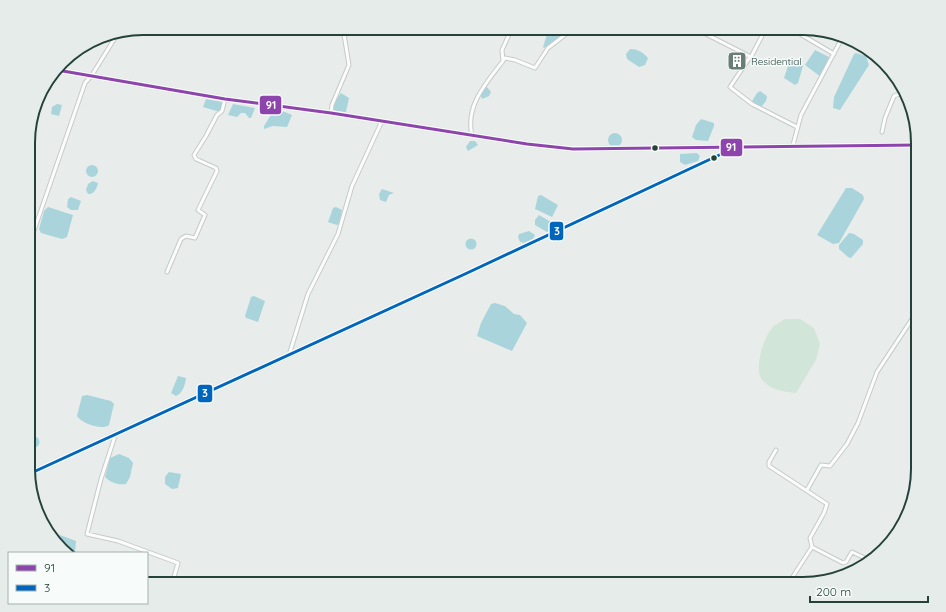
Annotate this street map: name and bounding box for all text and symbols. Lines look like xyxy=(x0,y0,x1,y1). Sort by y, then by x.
building icon: Residential xyxy=(726,50,748,72)
place label: Residential xyxy=(751,55,802,68)
line badge: 91 xyxy=(259,95,282,115)
text: 91 xyxy=(266,98,276,112)
line badge: 91 xyxy=(720,138,743,157)
text: 91 xyxy=(726,140,736,154)
unlabelled marker xyxy=(650,143,660,153)
unlabelled marker xyxy=(709,153,719,163)
line badge: 3 xyxy=(549,221,564,241)
text: 3 xyxy=(554,224,560,238)
line badge: 3 xyxy=(197,384,213,403)
text: 3 xyxy=(202,386,208,400)
legend xyxy=(8,552,148,604)
text: 91 xyxy=(44,560,55,575)
scale bar xyxy=(810,578,928,604)
text: 3 xyxy=(44,580,50,595)
text: 200 m xyxy=(816,584,851,599)

